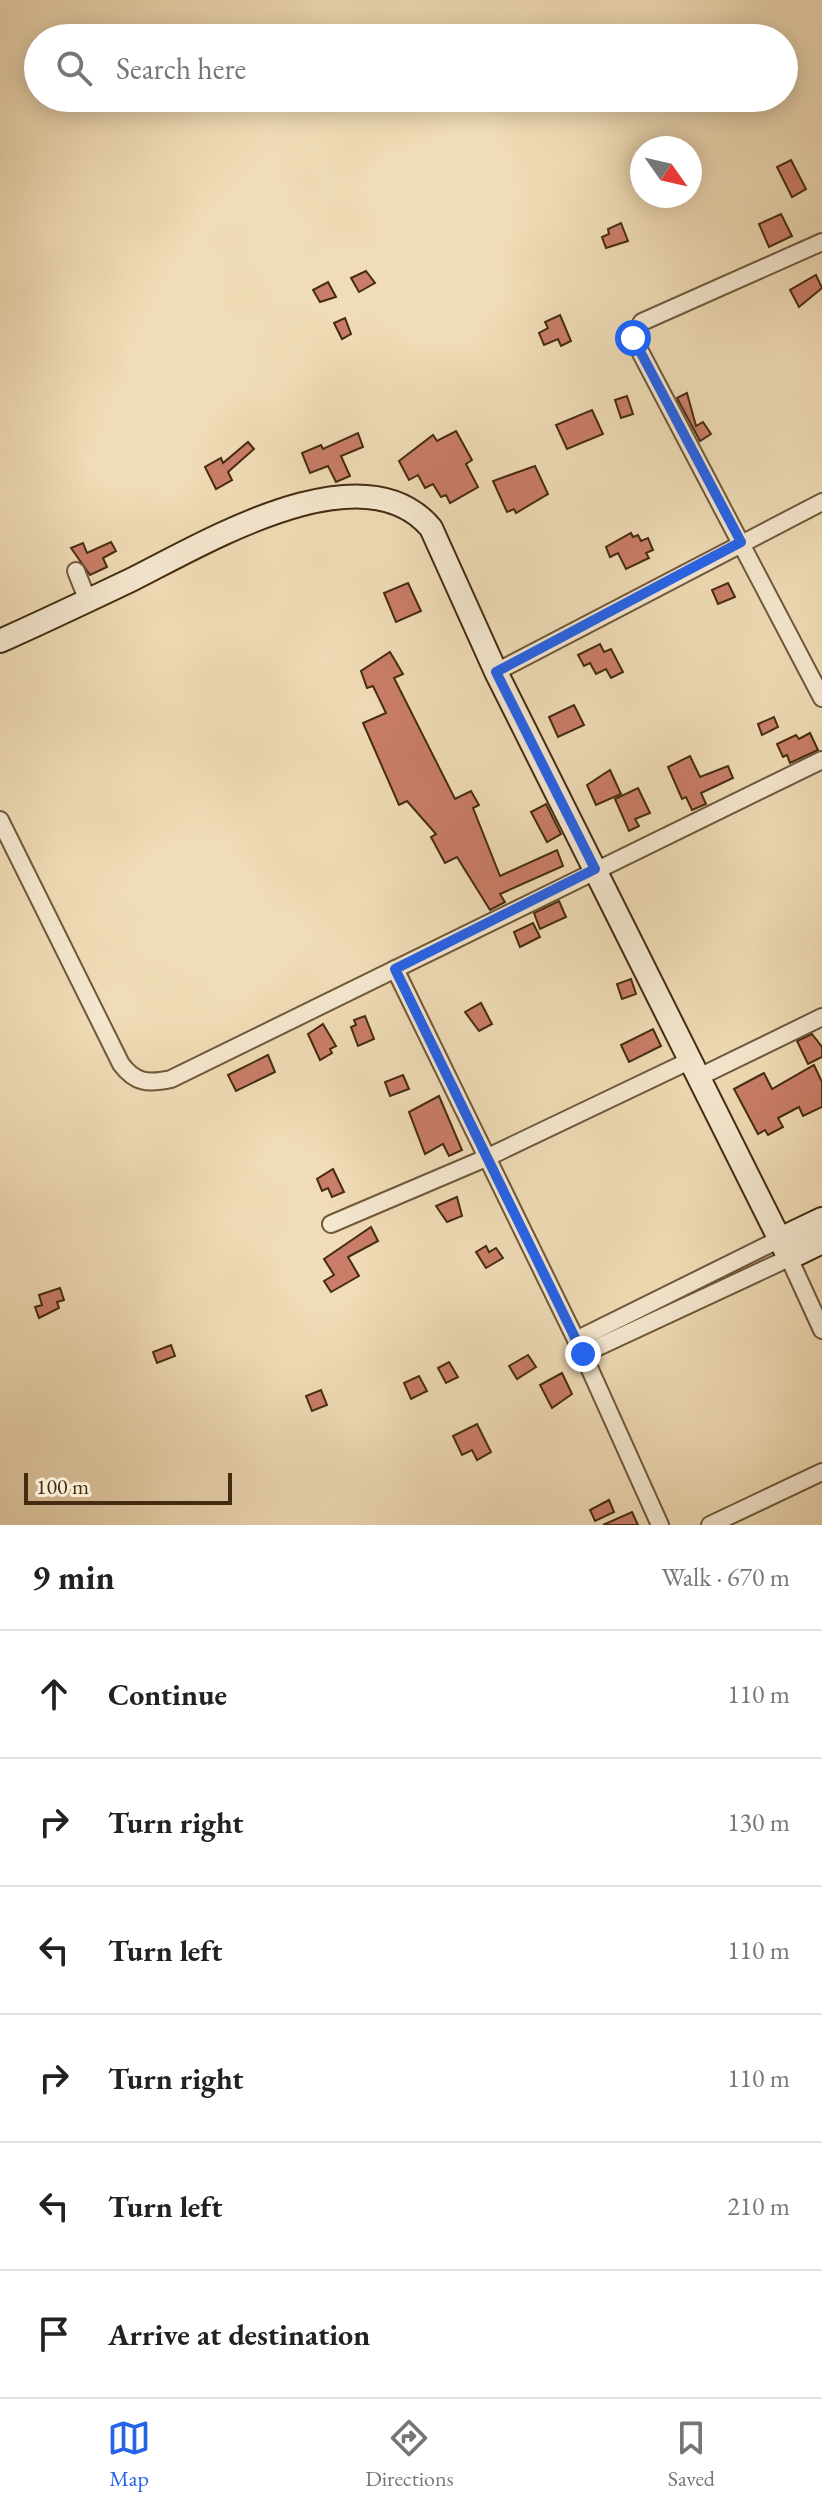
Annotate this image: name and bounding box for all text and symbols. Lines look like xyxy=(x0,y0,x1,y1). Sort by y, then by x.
search box xyxy=(24,24,798,112)
icon: search xyxy=(52,46,96,90)
text: Search here xyxy=(116,49,246,88)
north arrow xyxy=(630,136,702,208)
route start xyxy=(615,320,651,356)
route end xyxy=(565,1336,601,1372)
scale bar xyxy=(24,1469,232,1505)
text: 100 m xyxy=(36,1472,89,1501)
text: 9 min xyxy=(32,1555,115,1599)
text: Walk · 670 m xyxy=(662,1560,790,1594)
icon: ahead xyxy=(32,1672,76,1716)
text: Continue xyxy=(108,1675,227,1714)
text: 110 m xyxy=(727,1677,790,1711)
icon: right xyxy=(32,1800,76,1844)
text: Turn right xyxy=(108,1803,244,1842)
text: 130 m xyxy=(727,1805,790,1839)
icon: left xyxy=(32,1928,76,1972)
text: Turn left xyxy=(108,1931,222,1970)
text: 110 m xyxy=(727,1933,790,1967)
icon: right xyxy=(32,2056,76,2100)
text: Turn right xyxy=(108,2059,244,2098)
text: 110 m xyxy=(727,2061,790,2095)
icon: left xyxy=(32,2184,76,2228)
text: Turn left xyxy=(108,2187,222,2226)
text: 210 m xyxy=(727,2189,790,2223)
icon: arrive xyxy=(32,2312,76,2356)
text: Arrive at destination xyxy=(108,2315,370,2354)
tab: Map xyxy=(107,2416,151,2493)
tab: Directions xyxy=(365,2416,454,2493)
tab: Saved xyxy=(668,2416,715,2493)

